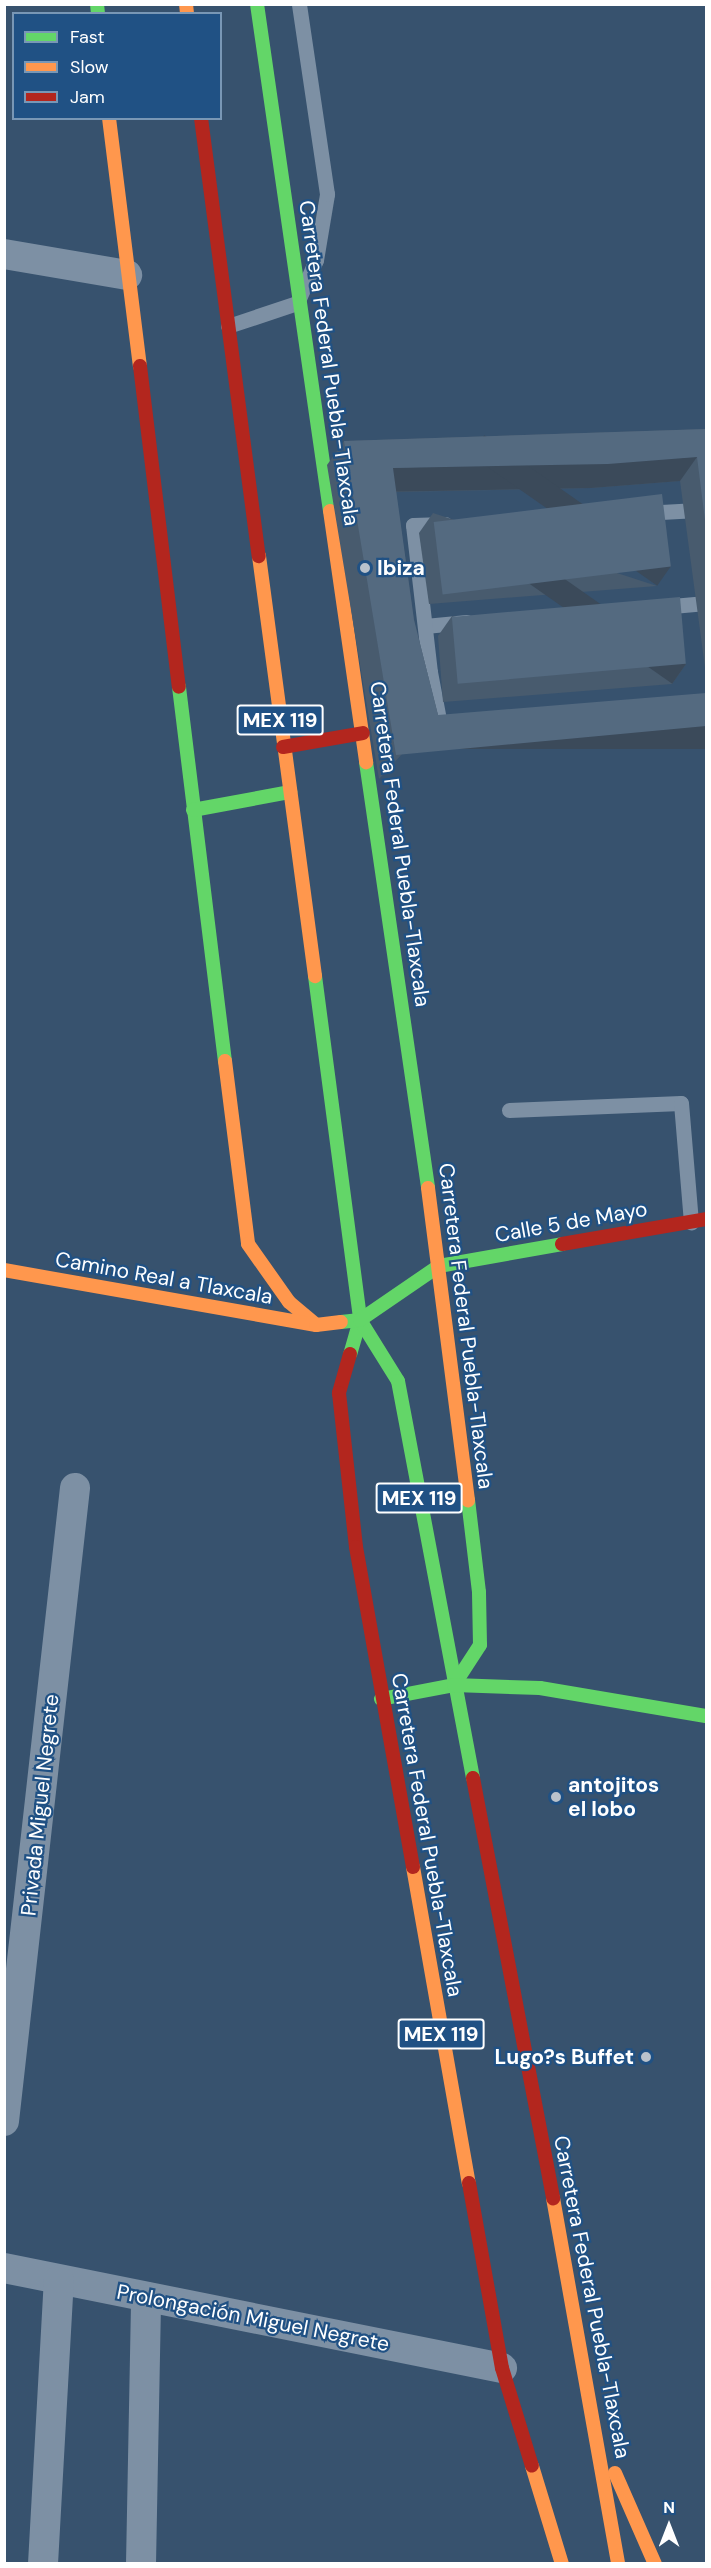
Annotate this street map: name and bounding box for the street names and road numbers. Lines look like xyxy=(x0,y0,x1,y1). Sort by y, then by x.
street label: Carretera Federal Puebla-Tlaxcala xyxy=(294,199,364,527)
street label: Carretera Federal Puebla-Tlaxcala xyxy=(365,680,435,1008)
road number: MEX 119 xyxy=(236,703,324,737)
street label: Carretera Federal Puebla-Tlaxcala xyxy=(433,1162,499,1490)
street label: Calle 5 de Mayo xyxy=(493,1196,649,1248)
street label: Camino Real a Tlaxcala xyxy=(53,1246,275,1310)
road number: MEX 119 xyxy=(376,1481,462,1515)
street label: Carretera Federal Puebla-Tlaxcala xyxy=(386,1671,468,1999)
street label: Privada Miguel Negrete xyxy=(16,1693,64,1917)
road number: MEX 119 xyxy=(398,2017,484,2051)
street label: Carretera Federal Puebla-Tlaxcala xyxy=(548,2133,636,2461)
street label: Prolongación Miguel Negrete xyxy=(115,2279,391,2357)

